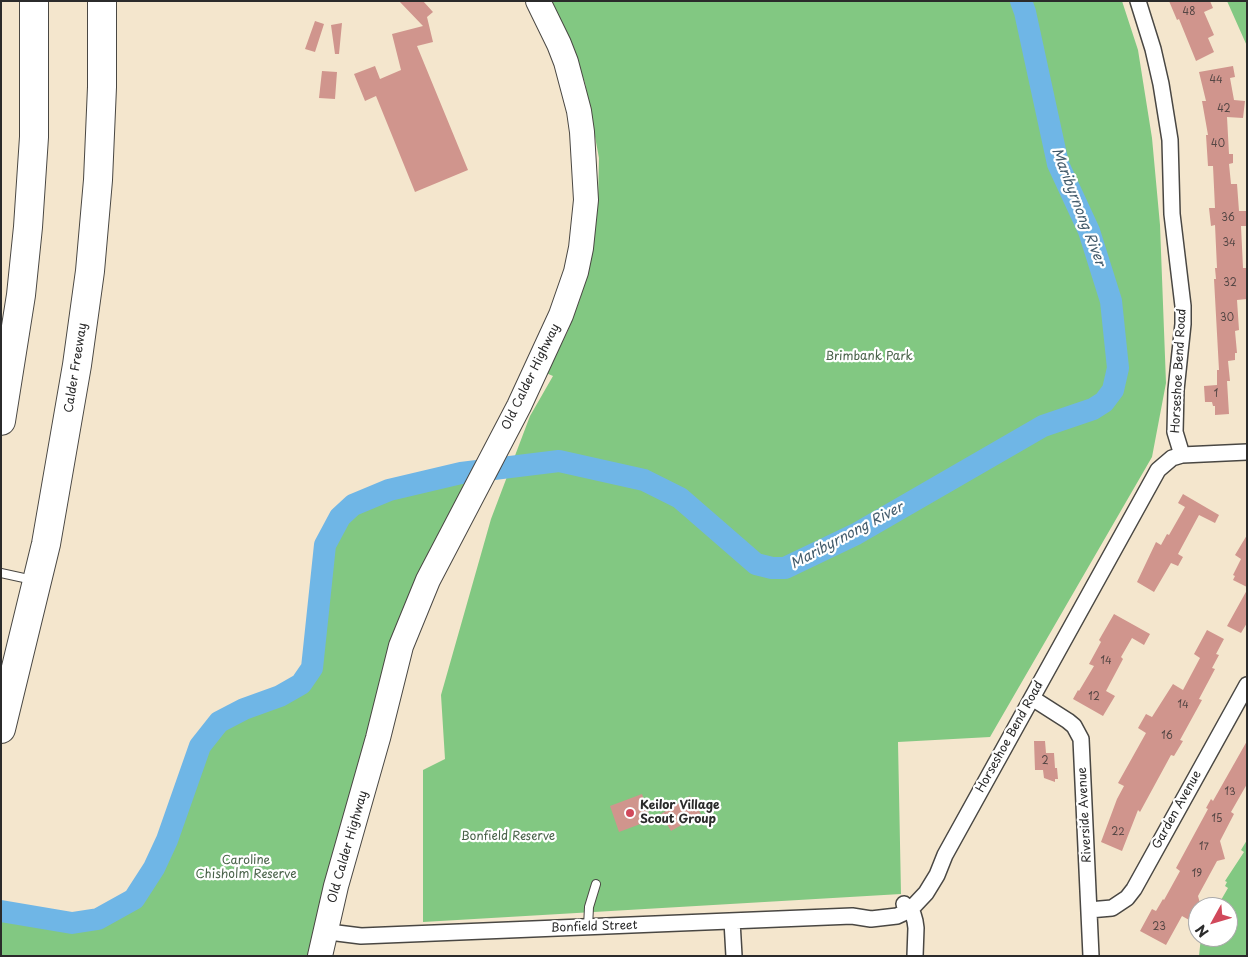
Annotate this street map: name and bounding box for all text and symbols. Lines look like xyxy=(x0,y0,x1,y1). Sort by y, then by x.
house number: 48 xyxy=(1183,6,1195,18)
house number: 44 xyxy=(1209,74,1223,86)
house number: 42 xyxy=(1217,103,1231,115)
house number: 40 xyxy=(1211,138,1225,150)
water label: Maribyrnong River xyxy=(1048,146,1108,268)
house number: 36 xyxy=(1221,212,1235,224)
house number: 34 xyxy=(1222,237,1236,249)
house number: 32 xyxy=(1223,277,1237,289)
street label: Horseshoe Bend Road xyxy=(1169,308,1189,434)
house number: 30 xyxy=(1220,312,1234,324)
street label: Calder Freeway xyxy=(62,322,90,414)
street label: Old Calder Highway xyxy=(499,322,563,432)
park label: Brimbank Park xyxy=(825,350,913,364)
house number: 1 xyxy=(1214,388,1218,400)
water label: Maribyrnong River xyxy=(788,499,906,573)
house number: 14 xyxy=(1100,655,1112,667)
street label: Horseshoe Bend Road xyxy=(973,679,1047,795)
house number: 12 xyxy=(1088,691,1100,703)
house number: 14 xyxy=(1177,699,1189,711)
house number: 16 xyxy=(1161,730,1173,742)
house number: 2 xyxy=(1041,755,1049,767)
street label: Riverside Avenue xyxy=(1075,767,1095,863)
street label: Garden Avenue xyxy=(1149,768,1205,852)
house number: 13 xyxy=(1224,786,1236,798)
street label: Old Calder Highway xyxy=(325,789,371,905)
place label: Keilor Village Scout Group xyxy=(640,799,719,827)
marker: Keilor Village Scout Group xyxy=(624,807,636,819)
house number: 15 xyxy=(1212,813,1222,825)
house number: 22 xyxy=(1111,826,1125,838)
park label: Bonfield Reserve xyxy=(461,830,555,844)
house number: 17 xyxy=(1199,841,1209,853)
park label: Caroline Chisholm Reserve xyxy=(195,854,297,882)
house number: 19 xyxy=(1192,868,1202,880)
north arrow xyxy=(1188,897,1238,947)
street label: Bonfield Street xyxy=(550,918,638,936)
text: N xyxy=(1190,920,1213,942)
house number: 23 xyxy=(1152,921,1166,933)

